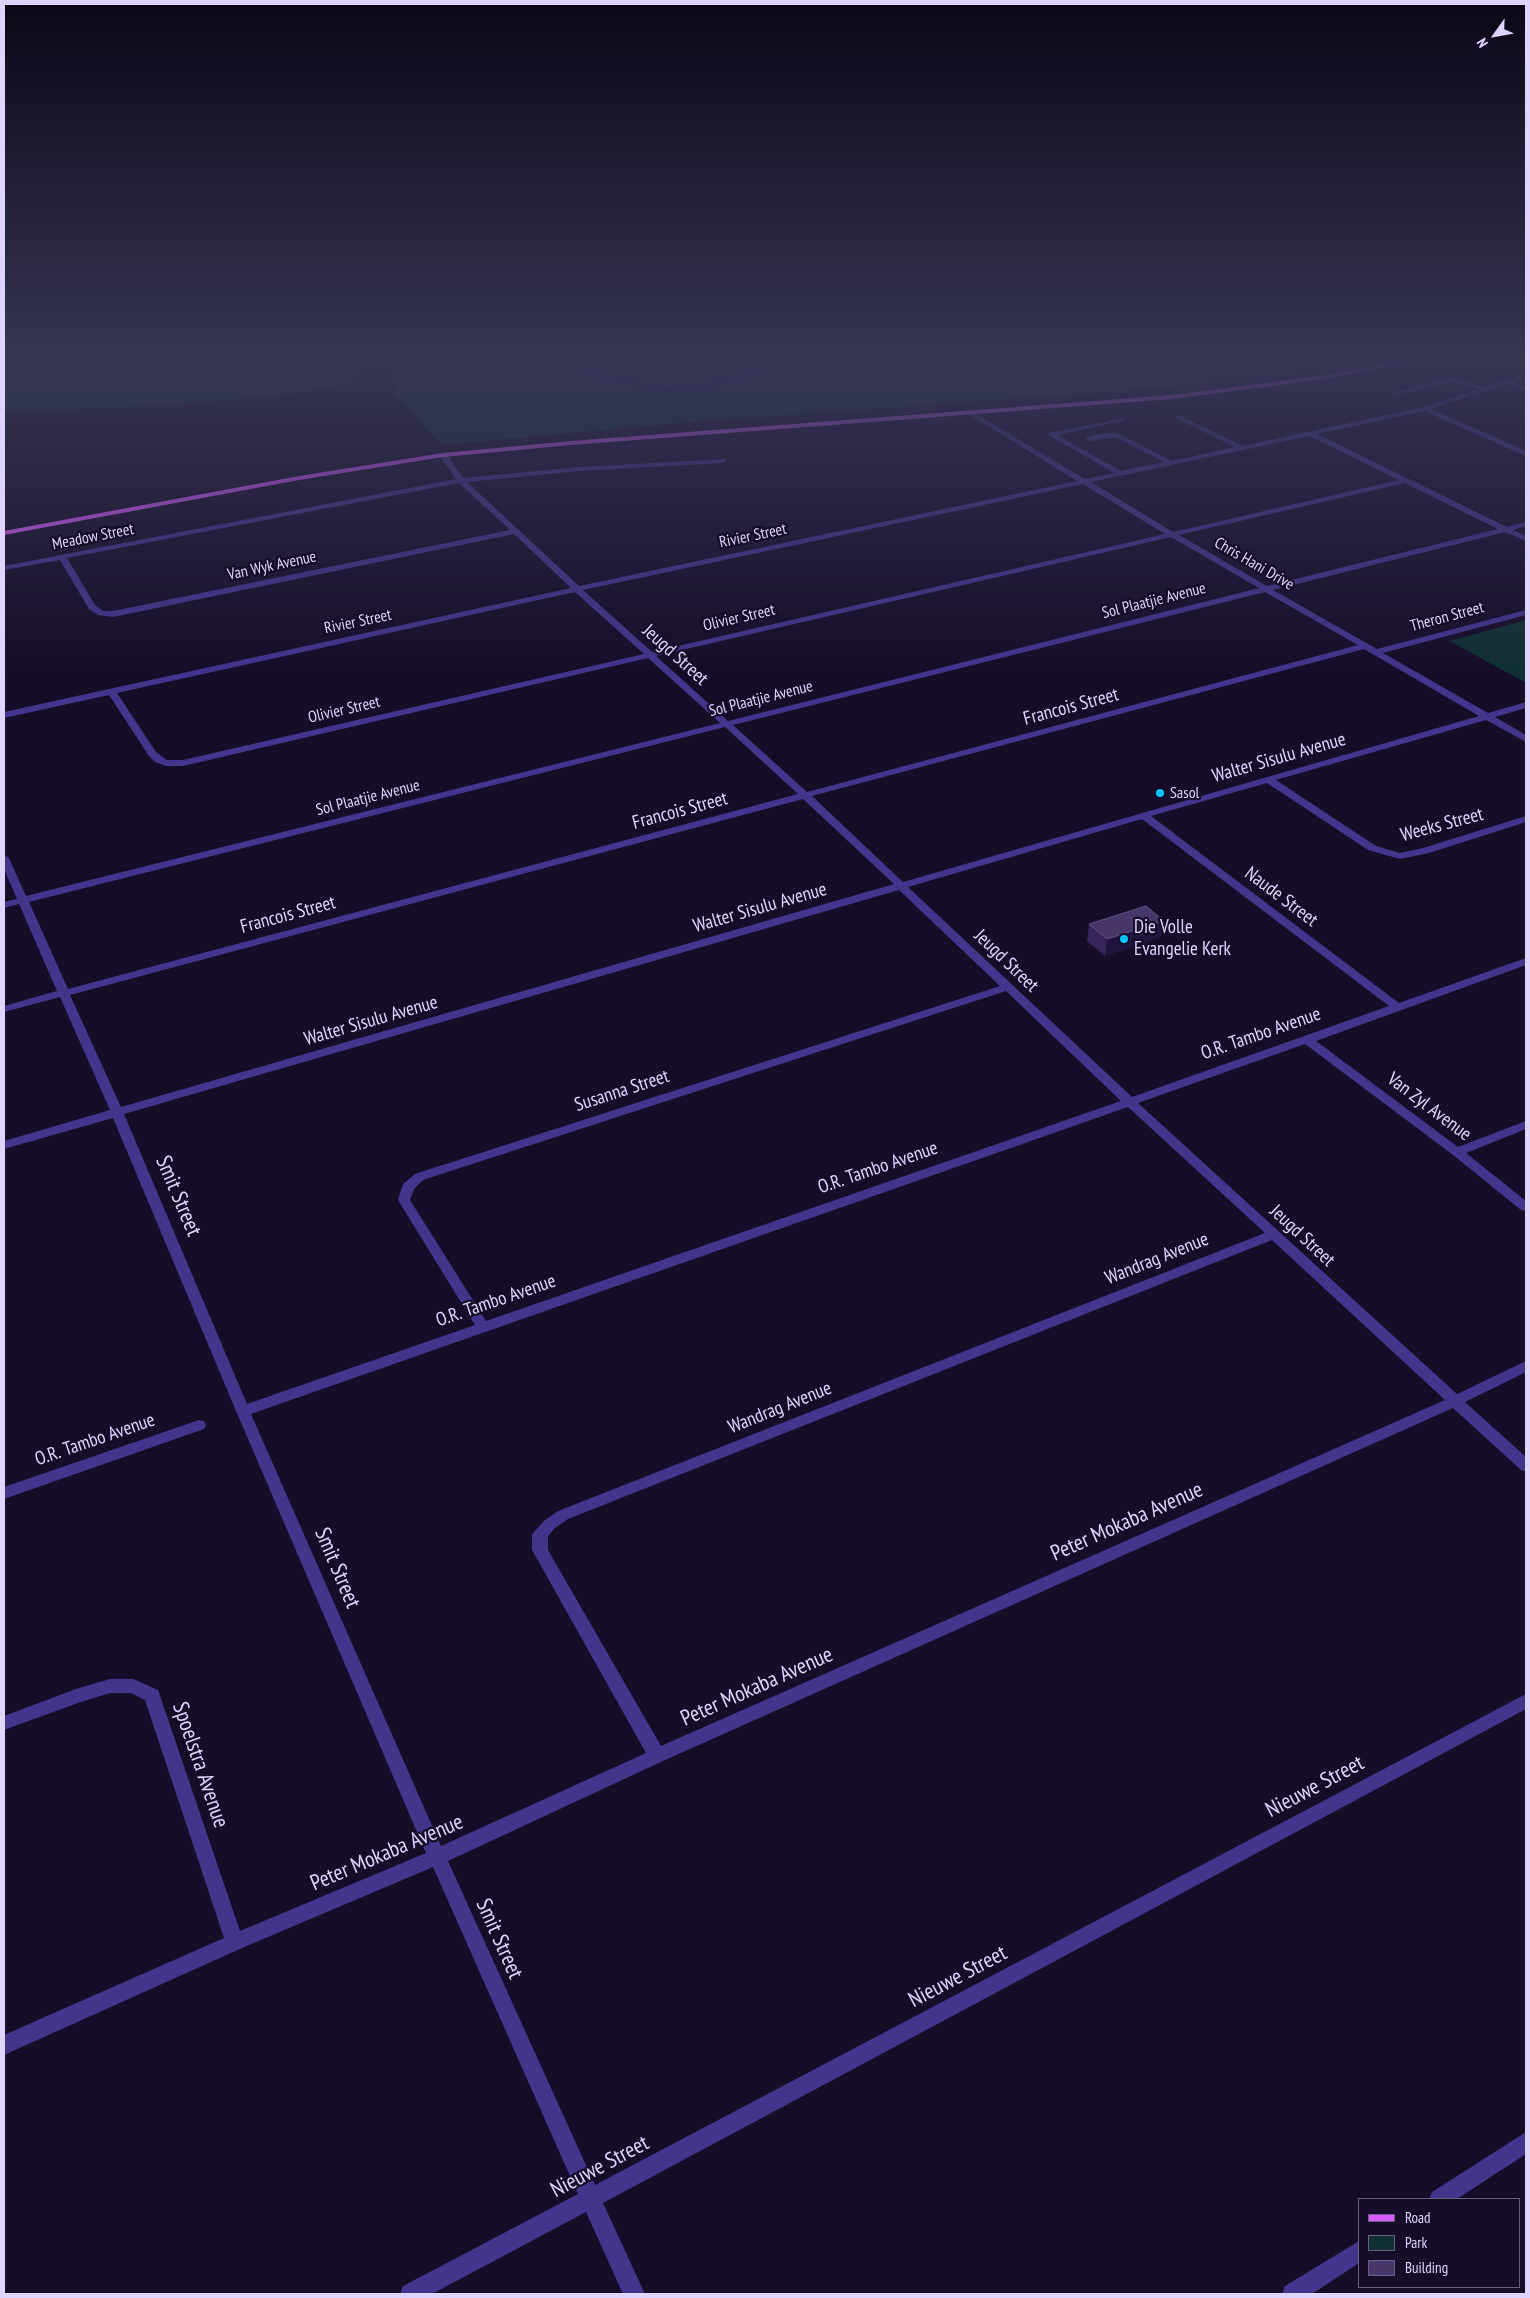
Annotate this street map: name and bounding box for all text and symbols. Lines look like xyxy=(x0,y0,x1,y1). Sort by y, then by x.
north arrow xyxy=(1470,10,1520,60)
text: N xyxy=(1473,35,1492,51)
street label: Meadow Street xyxy=(51,520,135,554)
street label: Rivier Street xyxy=(718,520,788,552)
street label: Chris Hani Drive xyxy=(1211,533,1297,595)
street label: Van Wyk Avenue xyxy=(226,547,318,585)
street label: Sol Plaatjie Avenue xyxy=(1100,579,1208,623)
street label: Theron Street xyxy=(1408,598,1486,636)
street label: Olivier Street xyxy=(701,600,777,636)
street label: Rivier Street xyxy=(323,606,393,638)
street label: Jeugd Street xyxy=(637,620,713,690)
street label: Sol Plaatjie Avenue xyxy=(707,677,815,721)
street label: Francois Street xyxy=(1021,683,1121,731)
street label: Olivier Street xyxy=(306,692,382,728)
street label: Walter Sisulu Avenue xyxy=(1210,728,1348,788)
street label: Sol Plaatjie Avenue xyxy=(314,776,422,820)
place label: Sasol xyxy=(1170,783,1199,803)
street label: Francois Street xyxy=(630,787,730,835)
marker: Sasol xyxy=(1154,787,1166,799)
street label: Weeks Street xyxy=(1398,803,1486,847)
street label: Naude Street xyxy=(1240,862,1322,932)
street label: Walter Sisulu Avenue xyxy=(691,878,829,938)
street label: Francois Street xyxy=(238,891,338,939)
place label: Die Volle Evangelie Kerk xyxy=(1134,917,1231,961)
street label: Jeugd Street xyxy=(969,925,1043,997)
marker: Die Volle Evangelie Kerk xyxy=(1118,933,1130,945)
street label: Walter Sisulu Avenue xyxy=(302,991,440,1051)
street label: O.R. Tambo Avenue xyxy=(1198,1003,1324,1065)
street label: Susanna Street xyxy=(572,1065,672,1117)
street label: Van Zyl Avenue xyxy=(1382,1068,1476,1146)
street label: O.R. Tambo Avenue xyxy=(815,1137,941,1199)
street label: Smit Street xyxy=(149,1152,207,1240)
street label: Jeugd Street xyxy=(1265,1200,1339,1272)
street label: Wandrag Avenue xyxy=(1102,1228,1212,1290)
street label: O.R. Tambo Avenue xyxy=(433,1270,559,1332)
street label: Wandrag Avenue xyxy=(725,1377,835,1439)
street label: O.R. Tambo Avenue xyxy=(32,1409,158,1471)
street label: Peter Mokaba Avenue xyxy=(1047,1477,1207,1567)
street label: Smit Street xyxy=(308,1524,366,1612)
street label: Peter Mokaba Avenue xyxy=(677,1642,837,1732)
street label: Spoelstra Avenue xyxy=(166,1699,234,1831)
street label: Nieuwe Street xyxy=(1261,1750,1369,1824)
street label: Peter Mokaba Avenue xyxy=(307,1809,467,1897)
street label: Smit Street xyxy=(470,1895,528,1983)
street label: Nieuwe Street xyxy=(904,1940,1012,2014)
street label: Nieuwe Street xyxy=(546,2130,654,2204)
legend xyxy=(1358,2198,1520,2288)
text: Road xyxy=(1405,2208,1431,2227)
text: Park xyxy=(1405,2233,1427,2252)
text: Building xyxy=(1405,2258,1448,2277)

